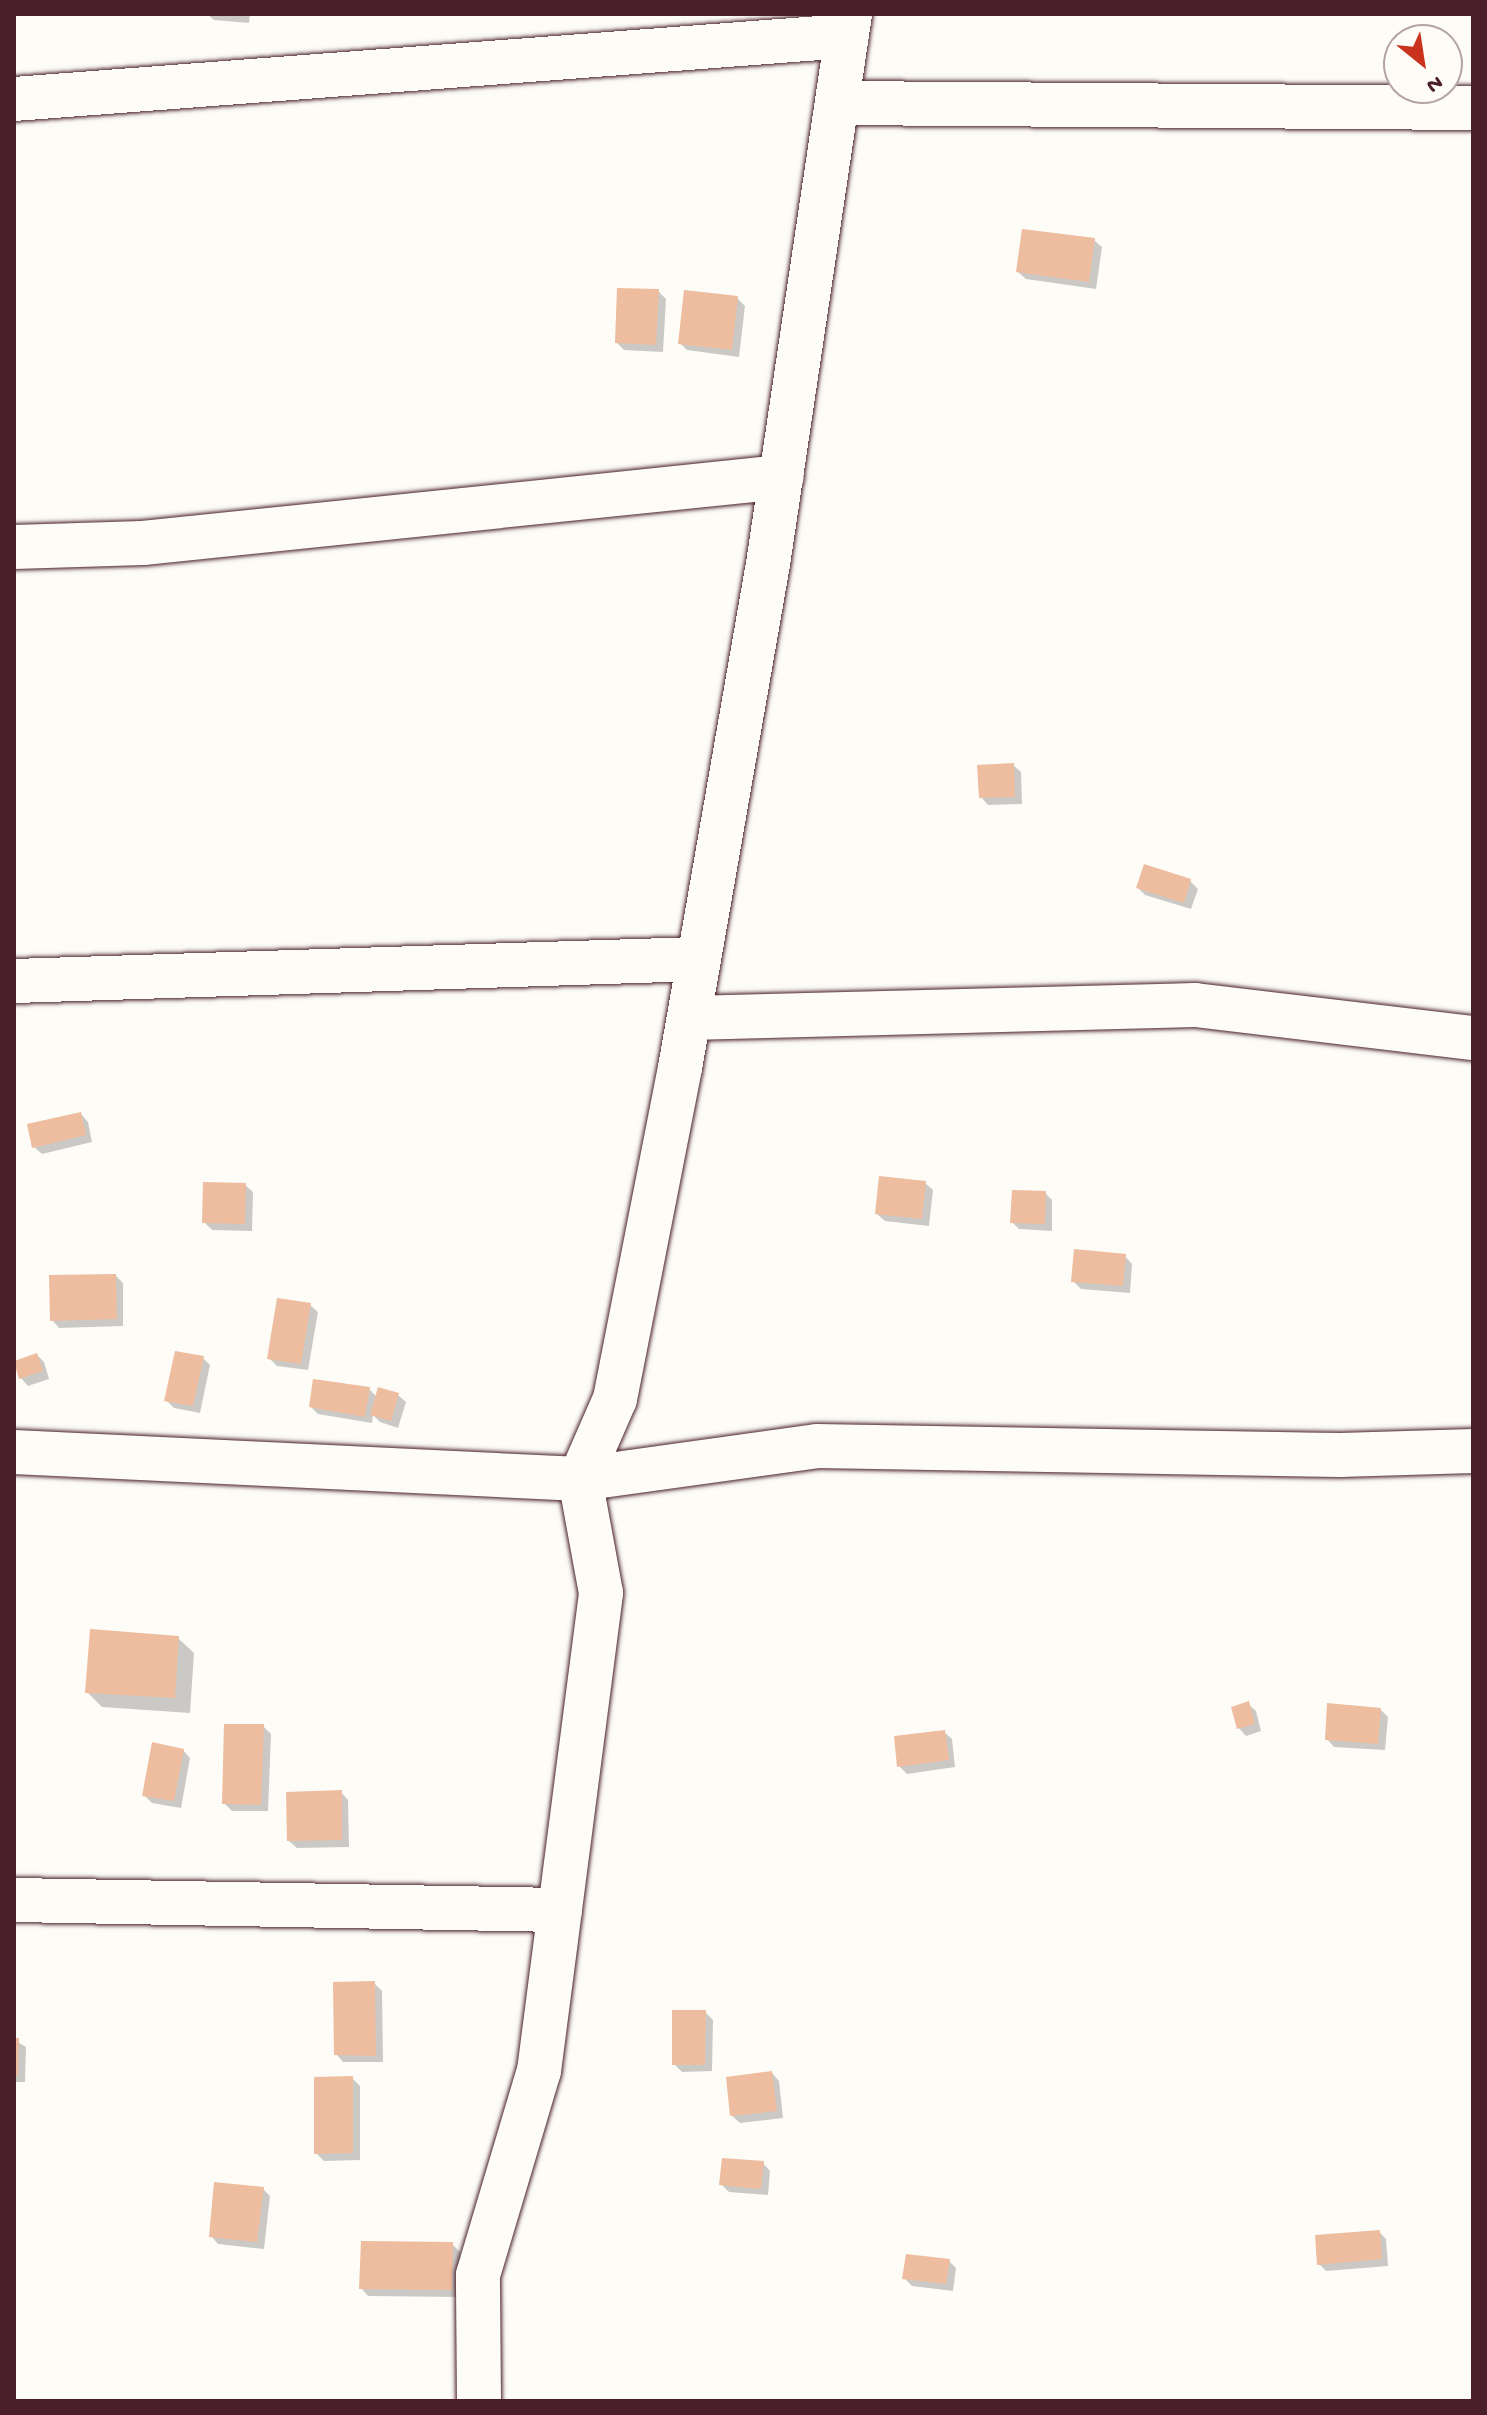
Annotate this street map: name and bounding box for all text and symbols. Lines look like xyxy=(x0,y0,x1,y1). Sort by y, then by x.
north arrow xyxy=(1383,24,1463,104)
text: N xyxy=(1421,68,1447,98)

